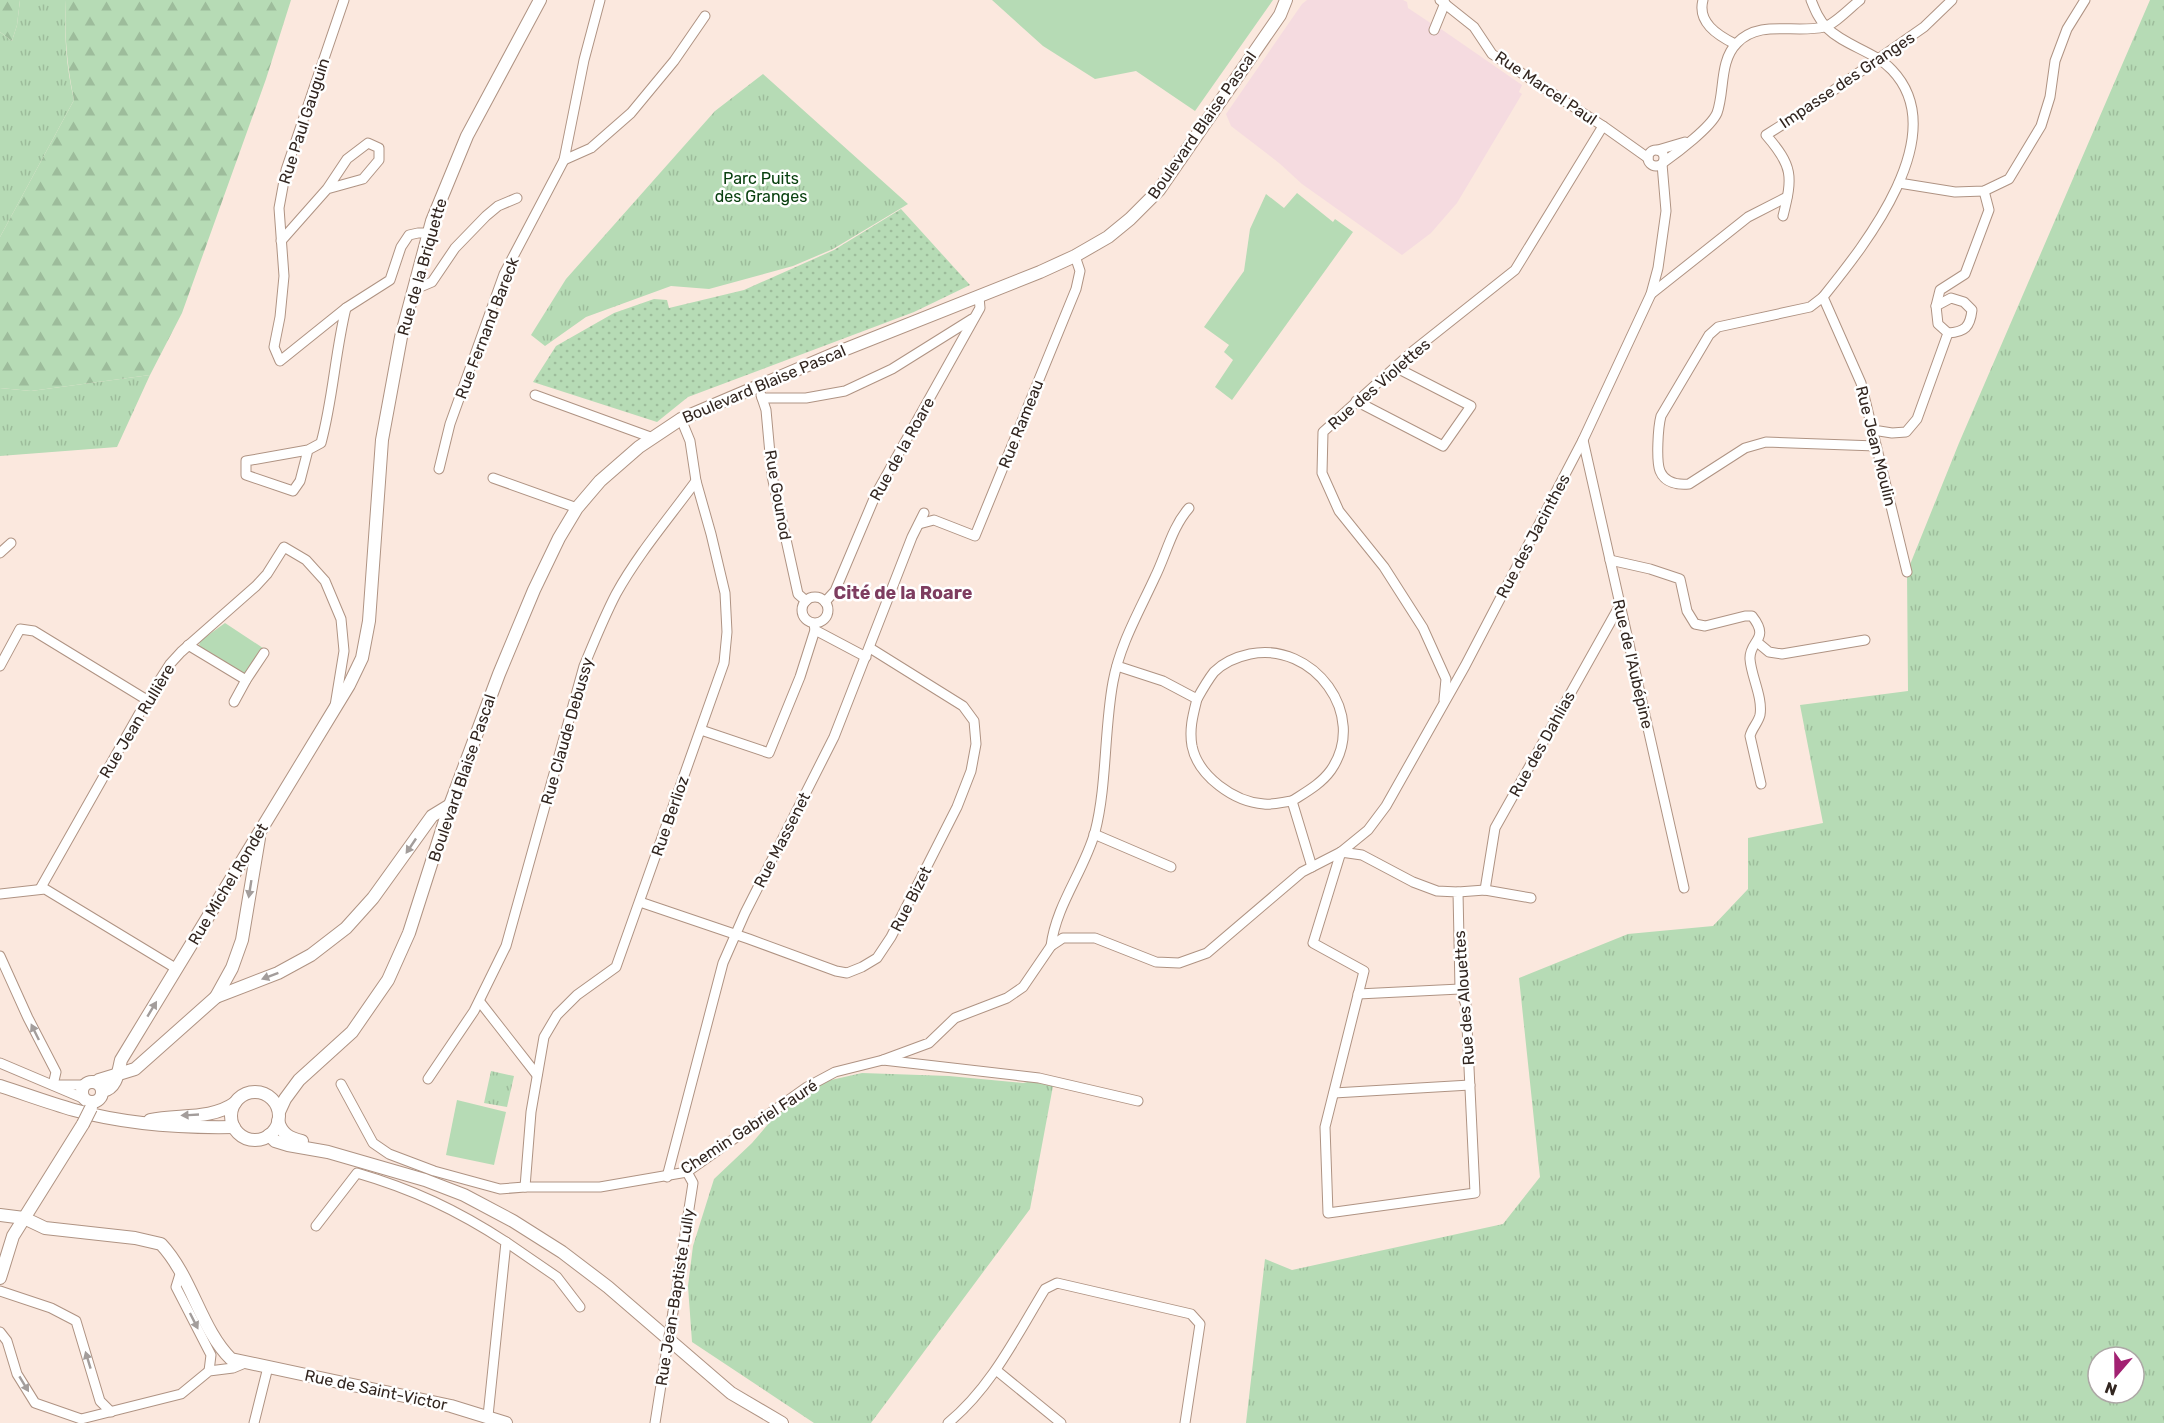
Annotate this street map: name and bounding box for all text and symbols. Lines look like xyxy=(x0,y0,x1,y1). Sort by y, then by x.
street label: Impasse des Granges xyxy=(1776,28,1918,132)
street label: Rue Marcel Paul xyxy=(1492,47,1600,129)
street label: Boulevard Blaise Pascal xyxy=(1144,48,1260,202)
street label: Rue Paul Gauguin xyxy=(275,56,333,186)
park label: Parc Puits des Granges xyxy=(715,169,807,206)
street label: Rue de la Briquette xyxy=(393,196,451,338)
street label: Rue Fernand Bareck xyxy=(451,254,523,402)
street label: Rue des Violettes xyxy=(1324,335,1434,433)
street label: Boulevard Blaise Pascal xyxy=(679,341,849,427)
street label: Rue Rameau xyxy=(995,377,1047,471)
street label: Rue Jean Moulin xyxy=(1852,384,1900,508)
street label: Rue de la Roare xyxy=(866,394,938,504)
street label: Rue Gounod xyxy=(761,448,795,542)
street label: Rue des Jacinthes xyxy=(1492,471,1574,601)
district label: Cité de la Roare xyxy=(834,582,973,604)
street label: Rue de l'Aubépine xyxy=(1609,597,1657,731)
street label: Rue Claude Debussy xyxy=(537,655,597,807)
street label: Rue Jean Rullière xyxy=(95,660,179,782)
street label: Rue des Dahlias xyxy=(1505,688,1579,800)
street label: Boulevard Blaise Pascal xyxy=(424,692,500,864)
street label: Rue Berlioz xyxy=(647,773,693,859)
street label: Rue Massenet xyxy=(750,789,814,891)
street label: Rue Michel Rondet xyxy=(184,820,272,948)
one-way arrow xyxy=(405,838,417,854)
street label: Rue Bizet xyxy=(886,863,936,935)
one-way arrow xyxy=(245,880,254,899)
street label: Rue des Alouettes xyxy=(1450,930,1478,1066)
one-way arrow xyxy=(260,971,278,981)
one-way arrow xyxy=(146,1001,157,1017)
one-way arrow xyxy=(30,1023,40,1041)
street label: Chemin Gabriel Fauré xyxy=(677,1076,821,1178)
one-way arrow xyxy=(181,1110,200,1120)
street label: Rue Jean-Baptiste Lully xyxy=(652,1207,698,1387)
one-way arrow xyxy=(189,1312,198,1329)
north arrow xyxy=(2086,1345,2146,1405)
one-way arrow xyxy=(83,1351,92,1369)
street label: Rue de Saint-Victor xyxy=(303,1366,449,1414)
one-way arrow xyxy=(18,1376,29,1392)
text: N xyxy=(2102,1378,2120,1400)

